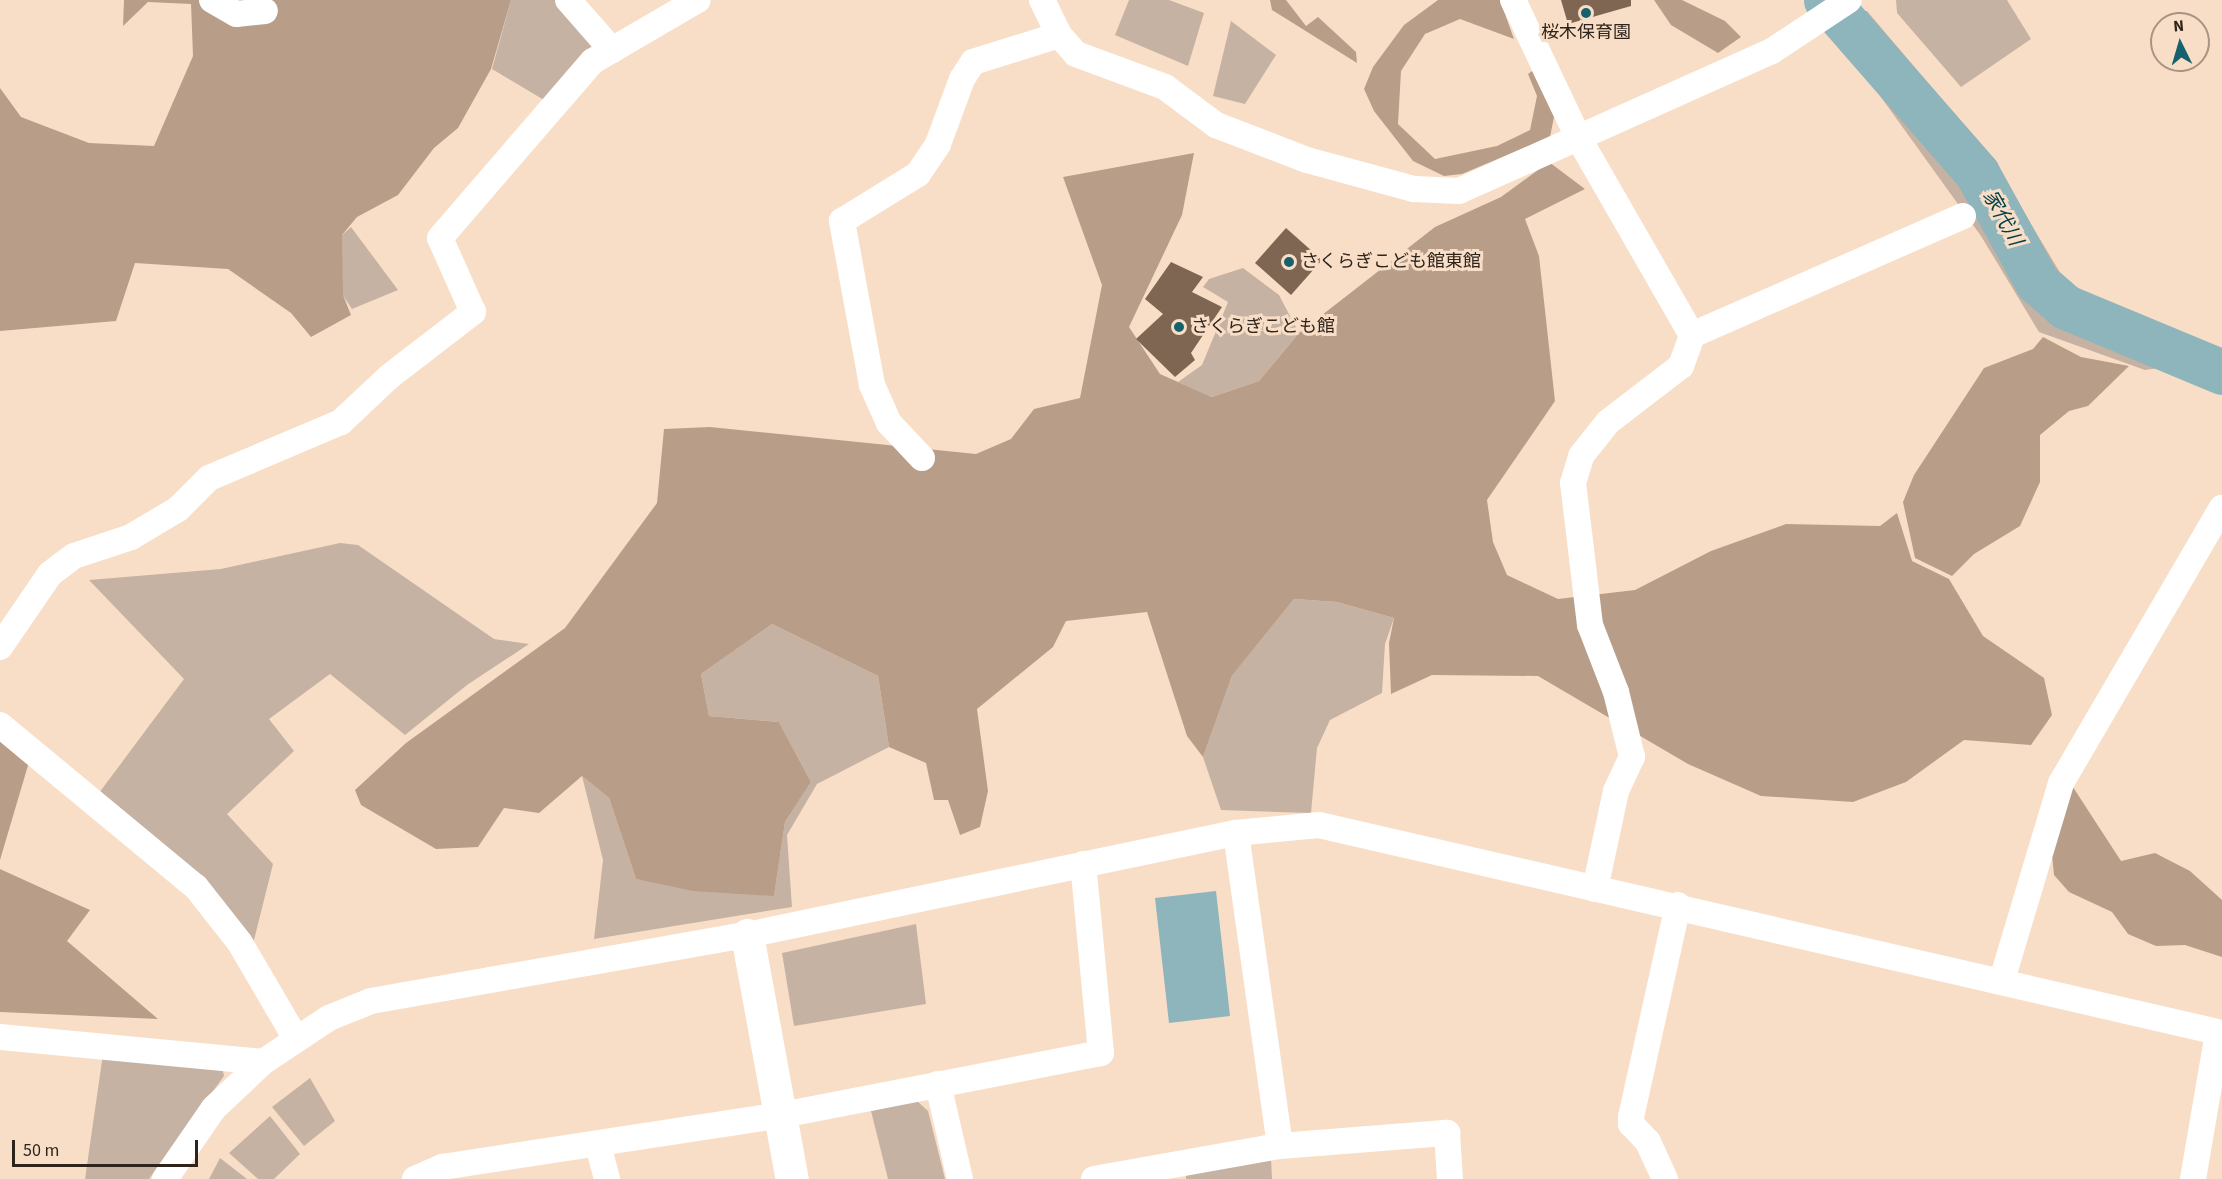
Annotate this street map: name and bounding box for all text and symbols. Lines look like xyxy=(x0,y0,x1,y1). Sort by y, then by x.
marker: 桜木保育園 xyxy=(1579,6,1593,20)
north arrow xyxy=(2150,12,2210,72)
text: N xyxy=(2172,15,2185,37)
place label: 桜木保育園 xyxy=(1541,22,1631,44)
water label: 家代川 xyxy=(1977,186,2027,250)
place label: さくらぎこども館東館 xyxy=(1301,251,1481,273)
marker: さくらぎこども館東館 xyxy=(1282,255,1296,269)
place label: さくらぎこども館 xyxy=(1191,316,1335,338)
marker: さくらぎこども館 xyxy=(1172,320,1186,334)
scale bar xyxy=(15,1128,201,1166)
text: 50 m xyxy=(23,1138,59,1163)

